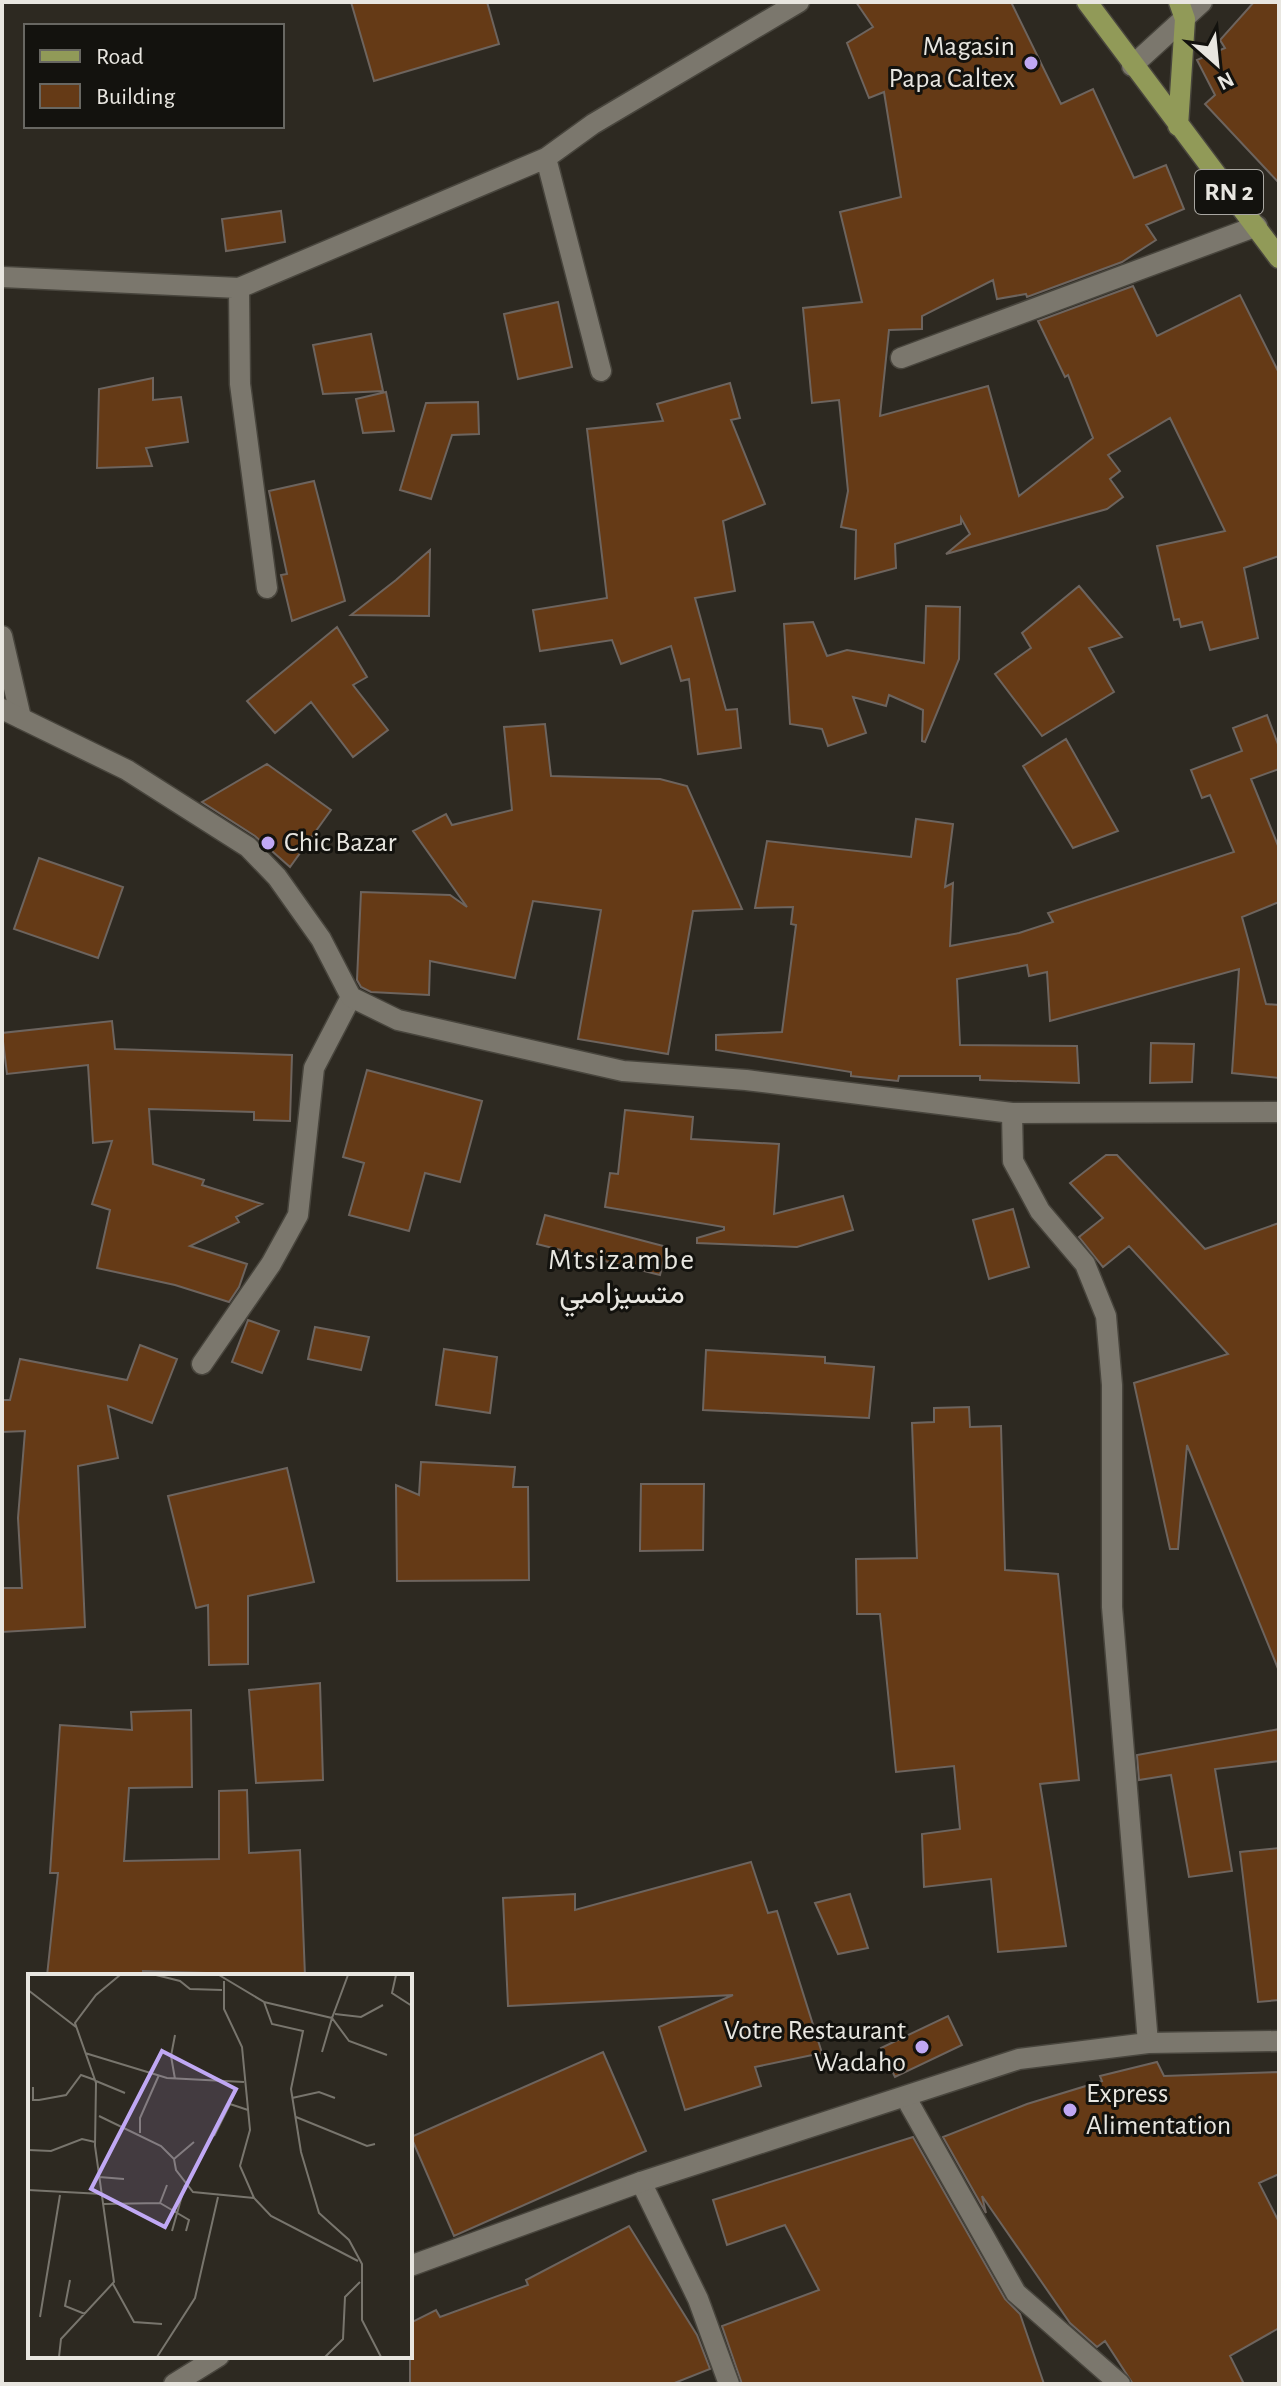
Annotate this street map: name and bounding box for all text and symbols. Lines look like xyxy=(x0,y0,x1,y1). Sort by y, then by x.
legend xyxy=(24,24,284,128)
north arrow xyxy=(1177,24,1257,104)
place label: Magasin Papa Caltex xyxy=(888,33,1015,93)
text: Road xyxy=(96,45,144,69)
marker: Magasin Papa Caltex xyxy=(1022,54,1040,72)
text: N xyxy=(1214,68,1237,94)
text: Building xyxy=(96,85,175,109)
road number: RN 2 xyxy=(1195,170,1263,214)
place label: Chic Bazar xyxy=(284,829,397,857)
marker: Chic Bazar xyxy=(259,834,277,852)
district label: Mtsizambe متسيزامبي xyxy=(548,1245,696,1317)
inset map xyxy=(28,1974,412,2358)
place label: Votre Restaurant Wadaho xyxy=(724,2017,906,2077)
marker: Votre Restaurant Wadaho xyxy=(913,2038,931,2056)
place label: Express Alimentation xyxy=(1086,2080,1231,2140)
marker: Express Alimentation xyxy=(1061,2101,1079,2119)

